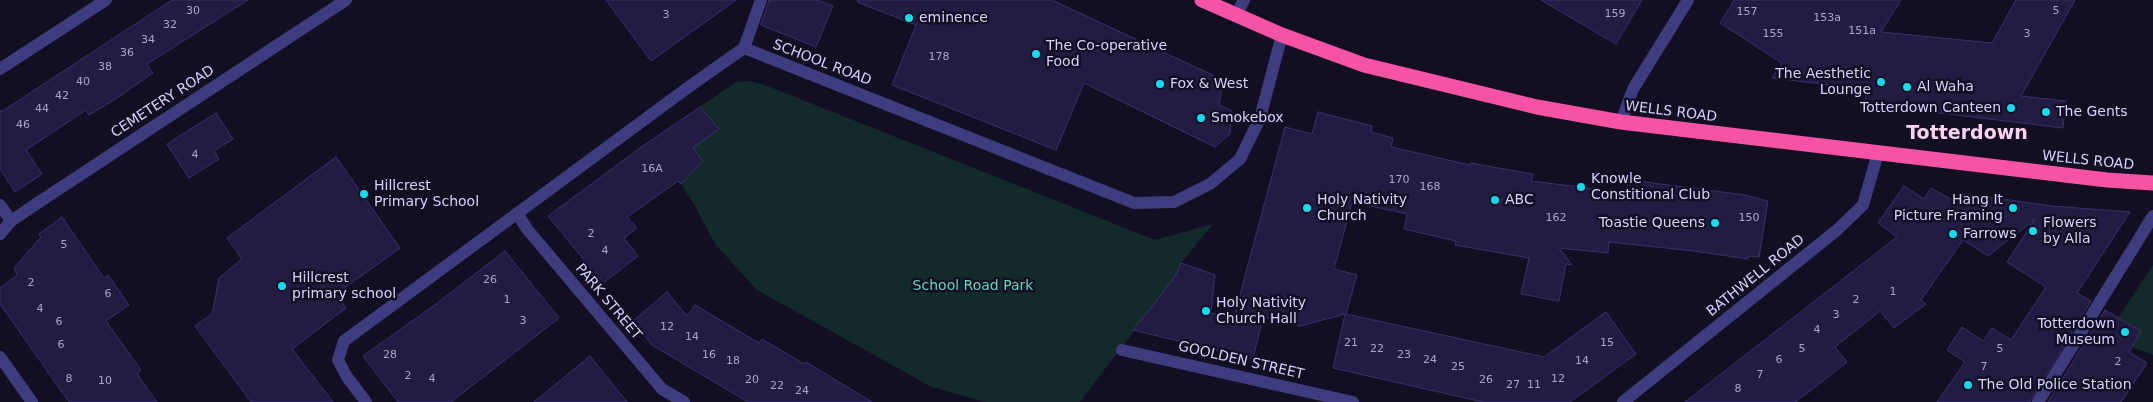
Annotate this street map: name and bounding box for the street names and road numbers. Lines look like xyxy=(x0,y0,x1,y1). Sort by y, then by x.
street label: SCHOOL ROAD xyxy=(770,36,874,90)
street label: CEMETERY ROAD xyxy=(108,62,218,142)
street label: WELLS ROAD xyxy=(1624,98,1718,126)
street label: WELLS ROAD xyxy=(2041,148,2135,174)
street label: BATHWELL ROAD xyxy=(1704,231,1808,321)
street label: PARK STREET xyxy=(571,261,645,343)
street label: GOOLDEN STREET xyxy=(1176,338,1306,384)

